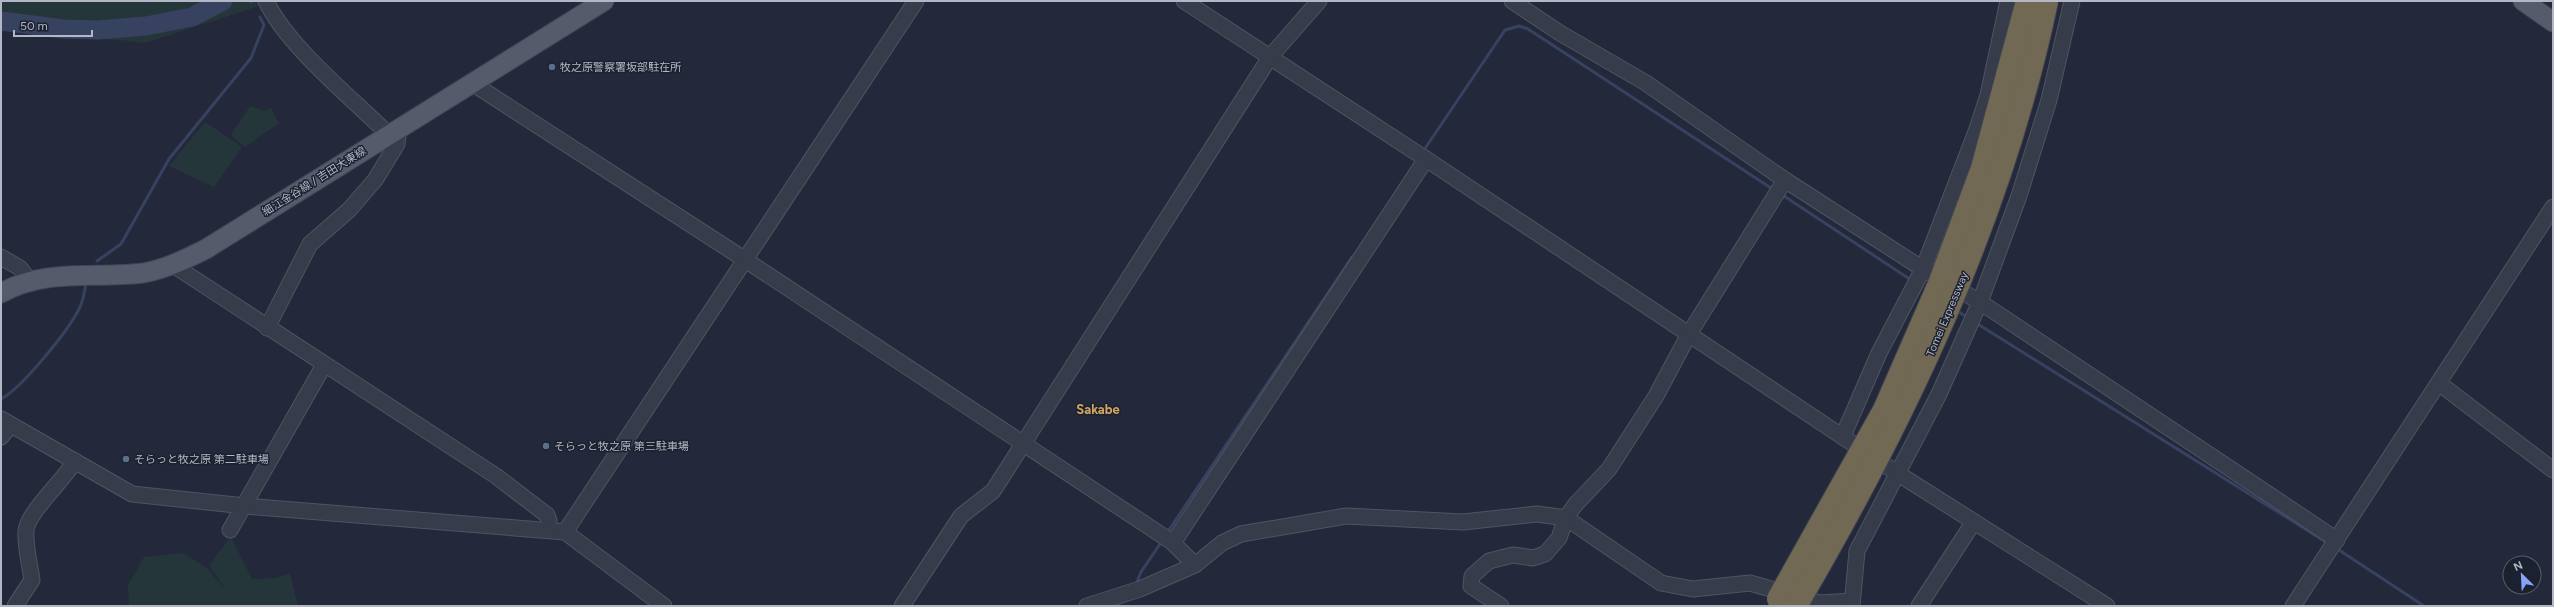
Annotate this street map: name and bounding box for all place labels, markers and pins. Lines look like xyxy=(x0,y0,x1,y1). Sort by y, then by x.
place label: 牧之原警察署坂部駐在所 xyxy=(560,61,682,74)
marker: 牧之原警察署坂部駐在所 xyxy=(547,62,557,72)
place label: そらっと牧之原 第三駐車場 xyxy=(554,440,689,453)
marker: そらっと牧之原 第三駐車場 xyxy=(541,441,551,451)
place label: そらっと牧之原 第二駐車場 xyxy=(134,453,269,466)
marker: そらっと牧之原 第二駐車場 xyxy=(121,454,131,464)

